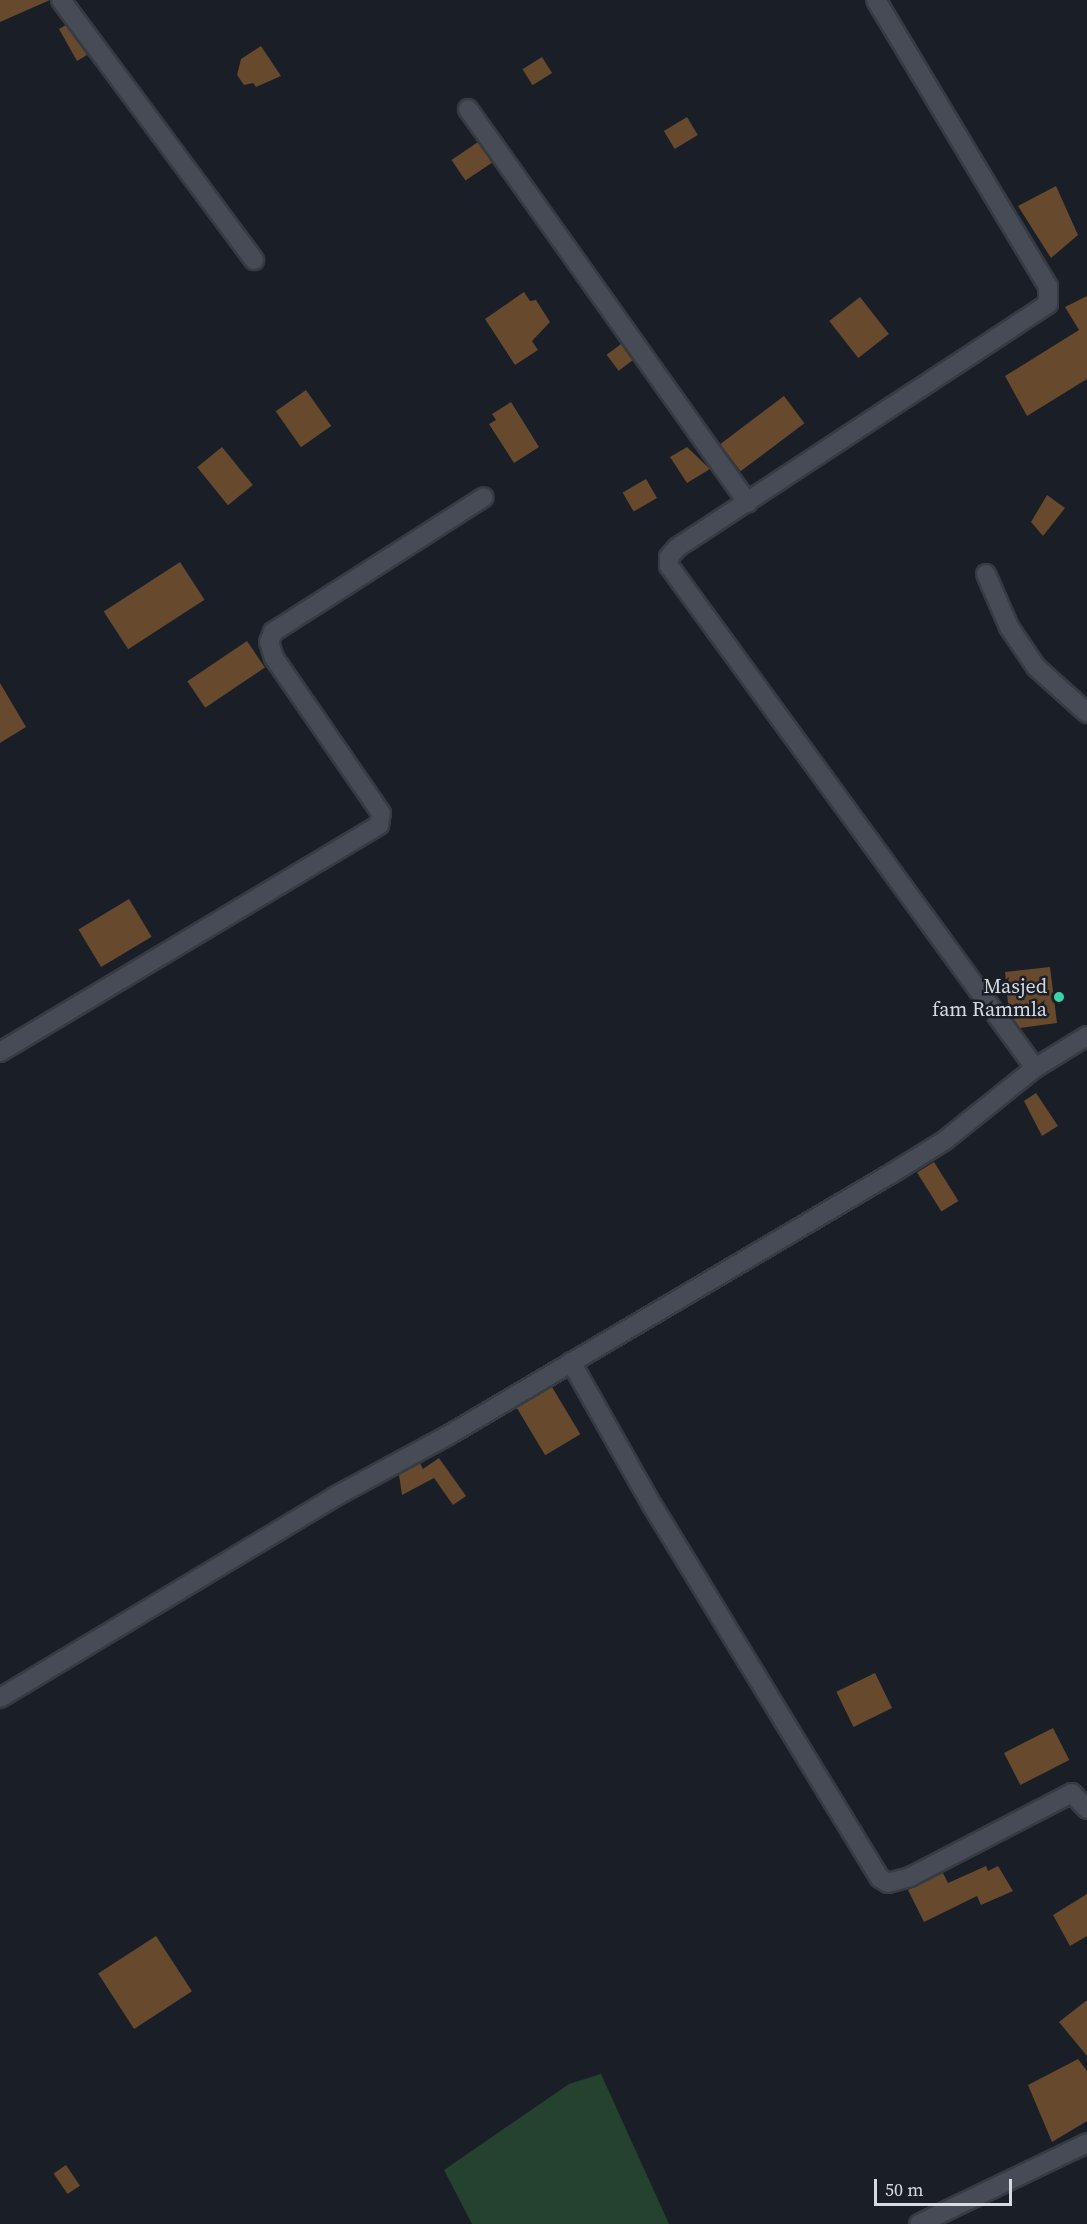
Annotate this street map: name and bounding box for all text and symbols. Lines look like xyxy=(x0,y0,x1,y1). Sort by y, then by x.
place label: Masjed fam Rammla xyxy=(932,974,1047,1021)
marker: Masjed fam Rammla xyxy=(1052,990,1066,1004)
scale bar xyxy=(877,2167,1015,2205)
text: 50 m xyxy=(885,2177,923,2202)

